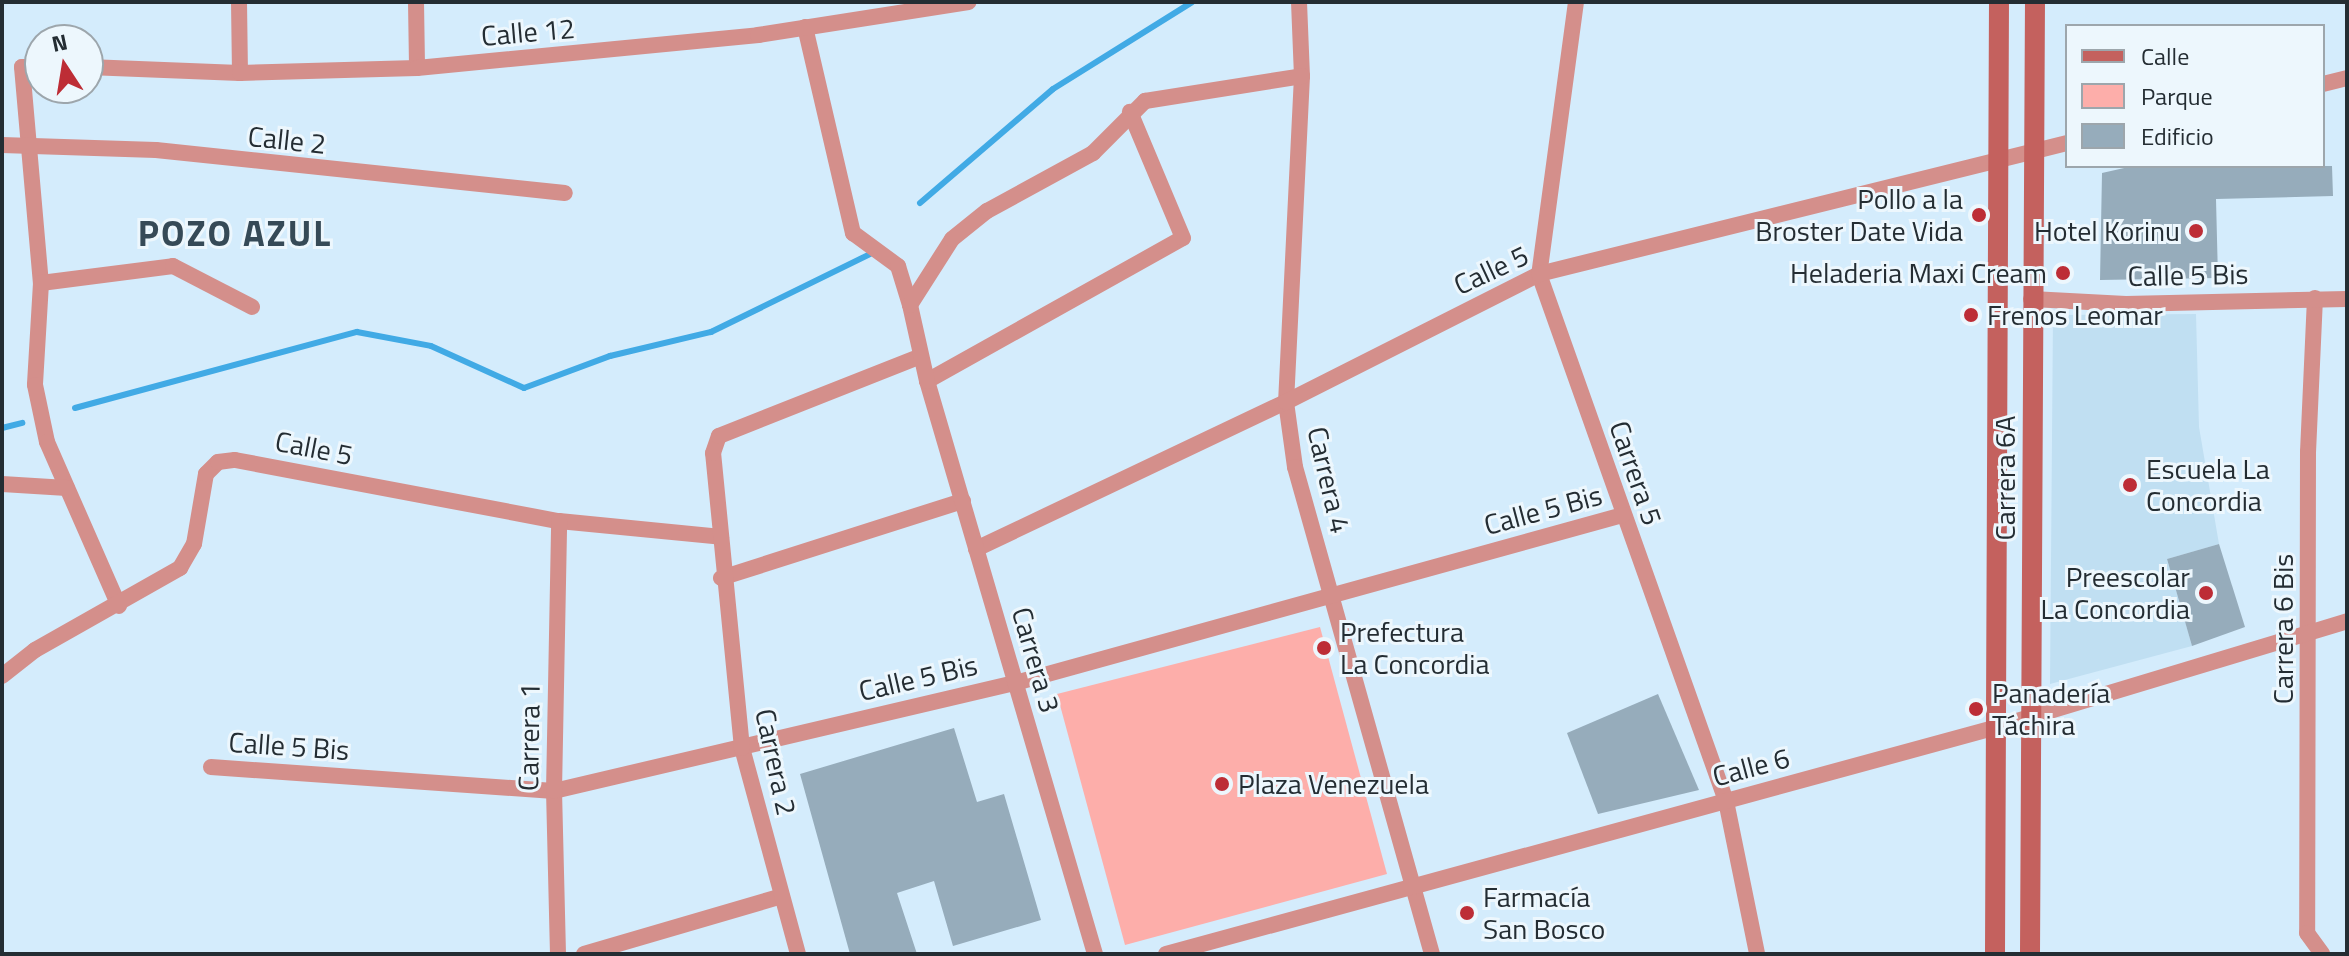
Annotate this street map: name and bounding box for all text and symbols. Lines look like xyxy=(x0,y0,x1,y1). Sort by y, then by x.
street label: Calle 12 xyxy=(480,11,576,53)
north arrow xyxy=(24,24,104,104)
text: N xyxy=(48,24,70,61)
legend xyxy=(2065,24,2325,168)
text: Calle xyxy=(2141,38,2189,74)
text: Parque xyxy=(2141,78,2213,114)
text: Edificio xyxy=(2141,118,2214,154)
street label: Calle 2 xyxy=(246,119,328,161)
place label: Pollo a la Broster Date Vida xyxy=(1755,182,1963,248)
marker: Pollo a la Broster Date Vida xyxy=(1970,206,1988,224)
district label: POZO AZUL xyxy=(138,211,332,255)
place label: Hotel Korinu xyxy=(2034,214,2180,248)
marker: Hotel Korinu xyxy=(2187,222,2205,240)
street label: Calle 5 xyxy=(1448,238,1534,302)
place label: Heladeria Maxi Cream xyxy=(1790,256,2047,290)
street label: Calle 5 Bis xyxy=(2127,257,2249,293)
marker: Heladeria Maxi Cream xyxy=(2054,264,2072,282)
place label: Frenos Leomar xyxy=(1987,298,2163,332)
marker: Frenos Leomar xyxy=(1962,306,1980,324)
street label: Carrera 5 xyxy=(1603,416,1669,530)
street label: Carrera 6A xyxy=(1988,416,2022,540)
street label: Calle 5 xyxy=(272,424,356,472)
street label: Carrera 4 xyxy=(1300,424,1358,536)
place label: Escuela La Concordia xyxy=(2146,452,2270,518)
marker: Escuela La Concordia xyxy=(2121,476,2139,494)
street label: Calle 5 Bis xyxy=(1480,478,1606,542)
street label: Carrera 6 Bis xyxy=(2266,554,2300,704)
place label: Preescolar La Concordia xyxy=(2041,560,2190,626)
marker: Preescolar La Concordia xyxy=(2197,584,2215,602)
street label: Carrera 3 xyxy=(1005,603,1067,717)
place label: Prefectura La Concordia xyxy=(1340,615,1489,681)
marker: Prefectura La Concordia xyxy=(1315,639,1333,657)
street label: Calle 5 Bis xyxy=(855,648,981,708)
place label: Panadería Táchira xyxy=(1992,676,2110,742)
street label: Carrera 1 xyxy=(511,683,547,791)
marker: Panadería Táchira xyxy=(1967,700,1985,718)
street label: Carrera 2 xyxy=(748,706,804,818)
street label: Calle 5 Bis xyxy=(228,725,350,767)
street label: Calle 6 xyxy=(1709,741,1793,793)
place label: Plaza Venezuela xyxy=(1238,767,1429,801)
marker: Plaza Venezuela xyxy=(1213,775,1231,793)
place label: Farmacía San Bosco xyxy=(1483,880,1605,946)
marker: Farmacía San Bosco xyxy=(1458,904,1476,922)

